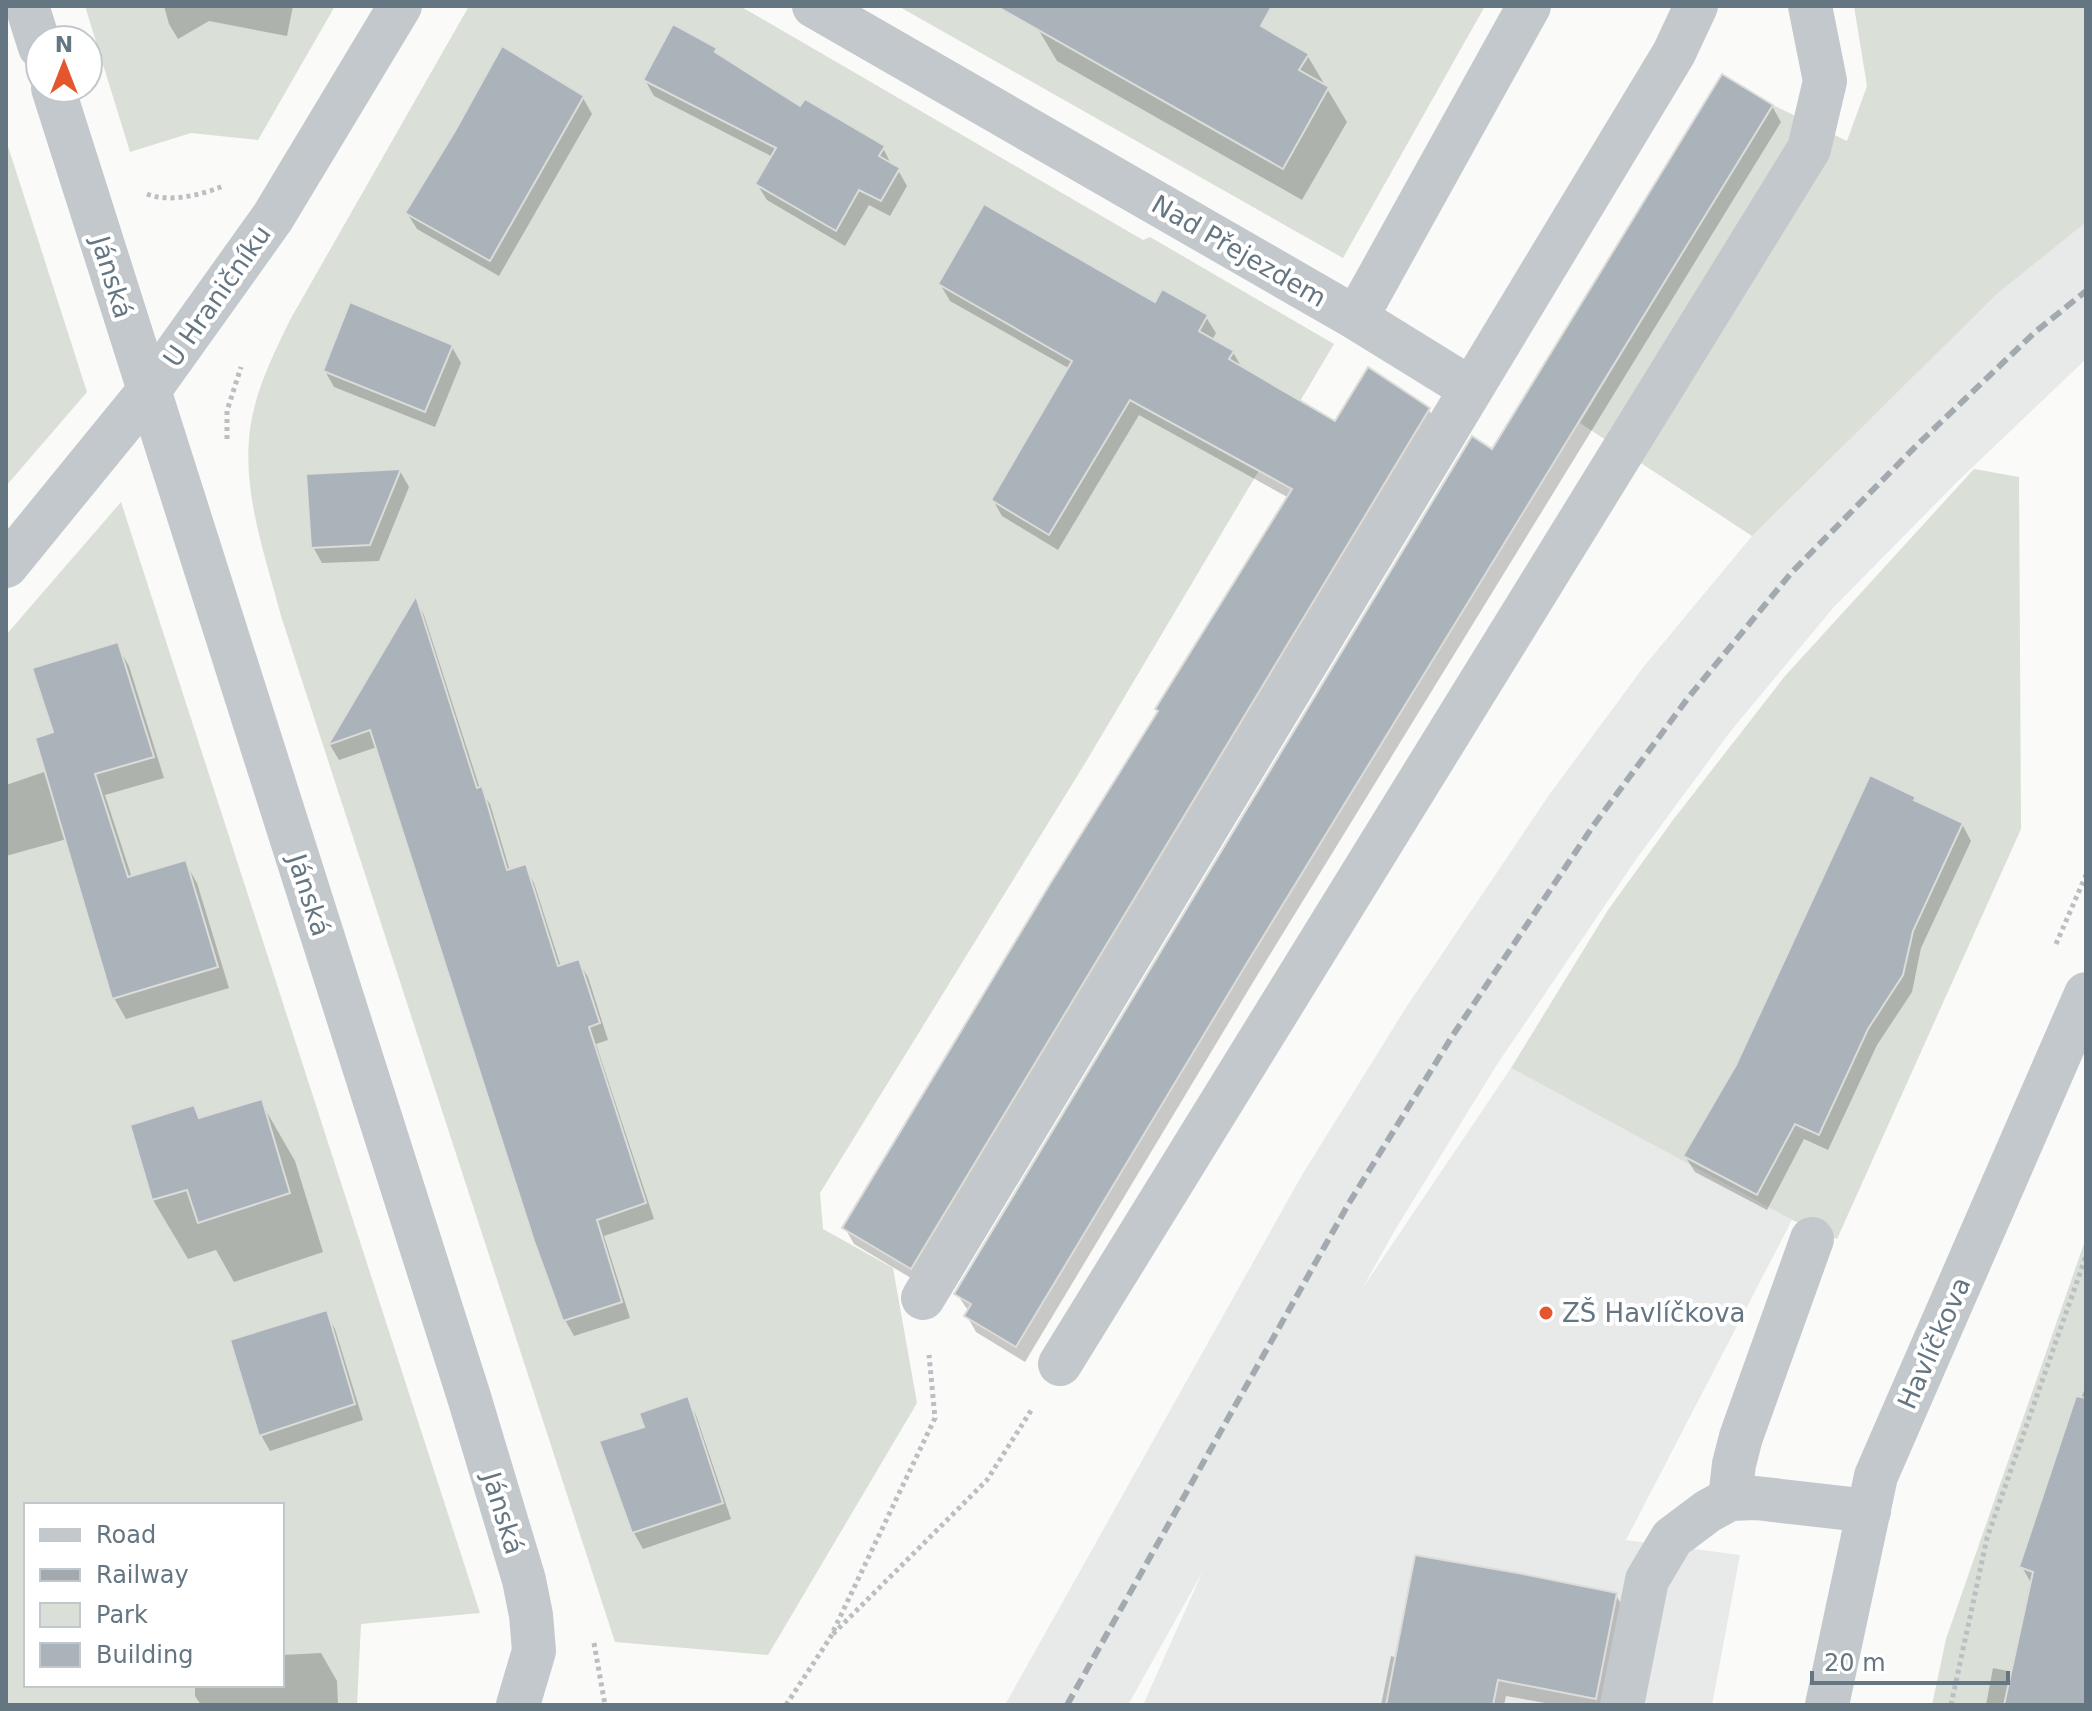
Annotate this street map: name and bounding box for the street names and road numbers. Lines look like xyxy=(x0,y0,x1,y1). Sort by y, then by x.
street label: Nad Přejezdem xyxy=(1147,189,1331,313)
street label: U Hraničníku xyxy=(157,219,277,373)
street label: Jánská xyxy=(85,230,139,322)
street label: Jánská xyxy=(281,848,336,940)
street label: Havlíčkova xyxy=(1892,1273,1976,1413)
street label: Jánská xyxy=(476,1466,530,1558)

